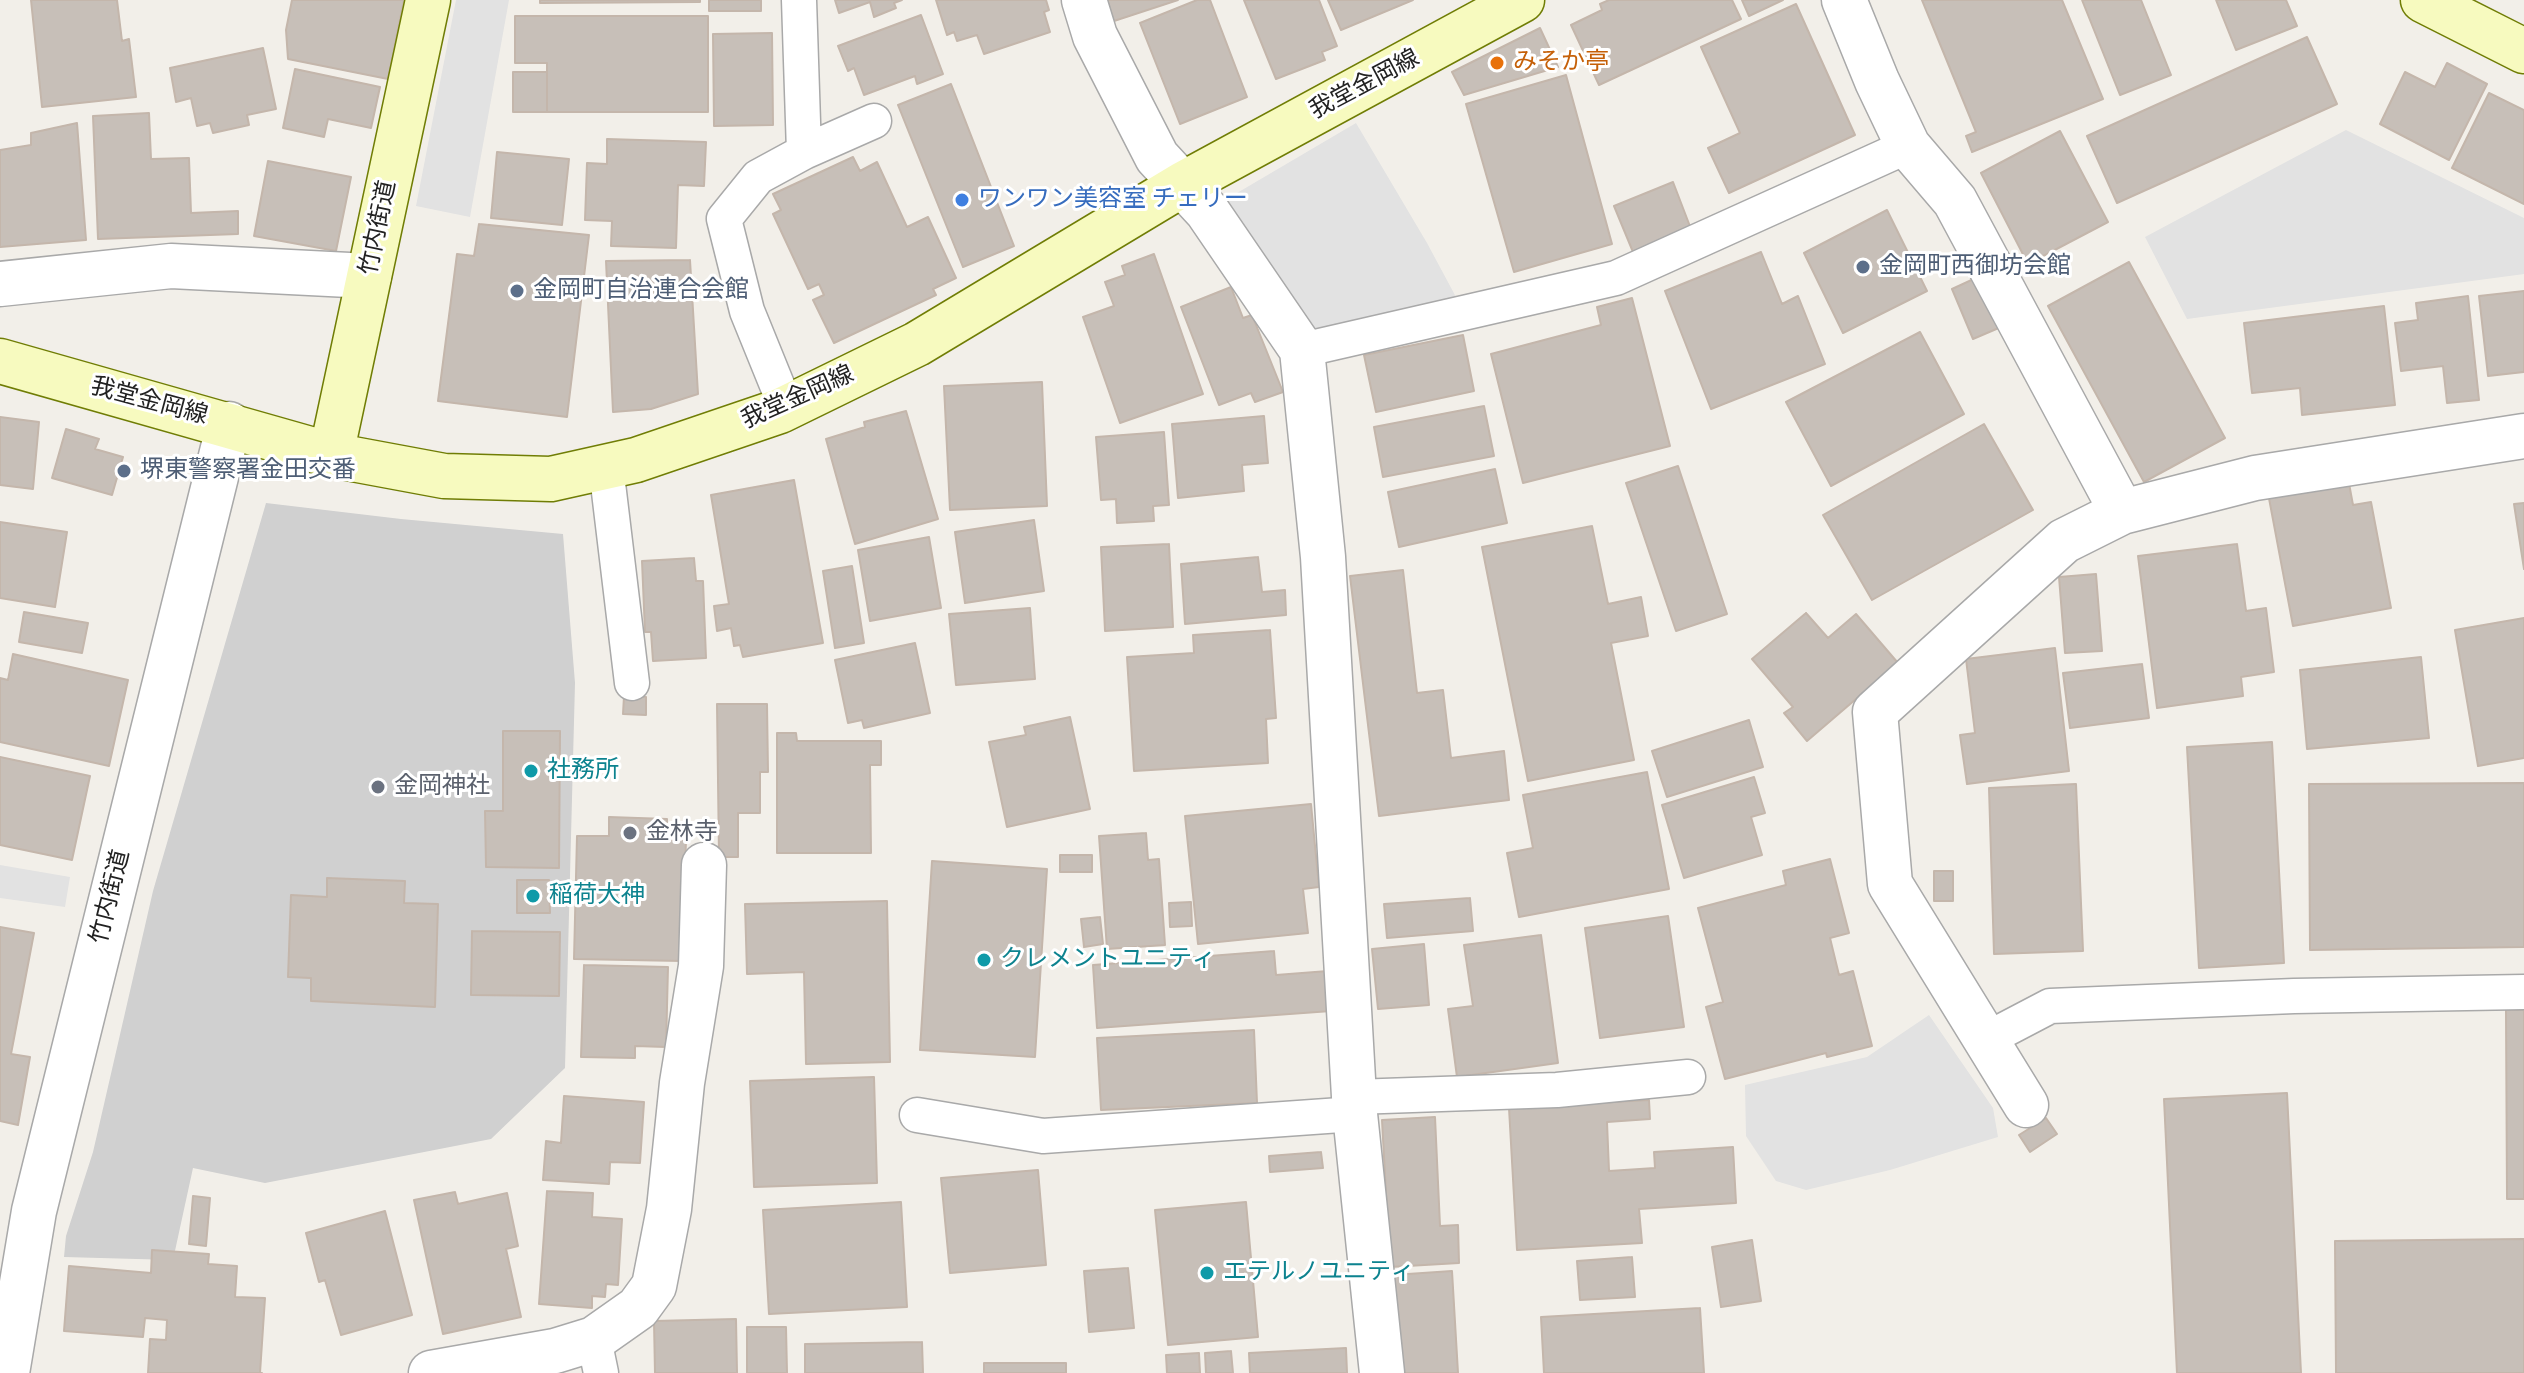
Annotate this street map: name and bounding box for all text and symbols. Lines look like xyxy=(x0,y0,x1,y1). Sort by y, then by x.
street label: 我堂金岡線 xyxy=(1305,44,1425,126)
place label: みそか亭 xyxy=(1513,49,1609,77)
marker: みそか亭 xyxy=(1488,54,1506,72)
street label: 竹内街道 xyxy=(355,178,403,278)
place label: ワンワン美容室 チェリー xyxy=(978,186,1248,214)
marker: ワンワン美容室 チェリー xyxy=(953,191,971,209)
place label: 金岡町西御坊会館 xyxy=(1879,253,2071,281)
marker: 金岡町西御坊会館 xyxy=(1854,258,1872,276)
place label: 金岡町自治連合会館 xyxy=(533,277,749,305)
marker: 金岡町自治連合会館 xyxy=(508,282,526,300)
street label: 我堂金岡線 xyxy=(737,360,859,436)
street label: 我堂金岡線 xyxy=(87,373,211,431)
place label: 堺東警察署金田交番 xyxy=(140,457,356,485)
marker: 堺東警察署金田交番 xyxy=(115,462,133,480)
place label: 社務所 xyxy=(547,757,619,785)
marker: 社務所 xyxy=(522,762,540,780)
place label: 金岡神社 xyxy=(394,773,490,801)
marker: 金岡神社 xyxy=(369,778,387,796)
place label: 金林寺 xyxy=(646,819,718,847)
marker: 金林寺 xyxy=(621,824,639,842)
street label: 竹内街道 xyxy=(85,847,137,947)
place label: 稲荷大神 xyxy=(549,882,645,910)
marker: 稲荷大神 xyxy=(524,887,542,905)
place label: クレメントユニティ xyxy=(1000,946,1216,974)
marker: クレメントユニティ xyxy=(975,951,993,969)
place label: エテルノユニティ xyxy=(1223,1259,1415,1287)
marker: エテルノユニティ xyxy=(1198,1264,1216,1282)

